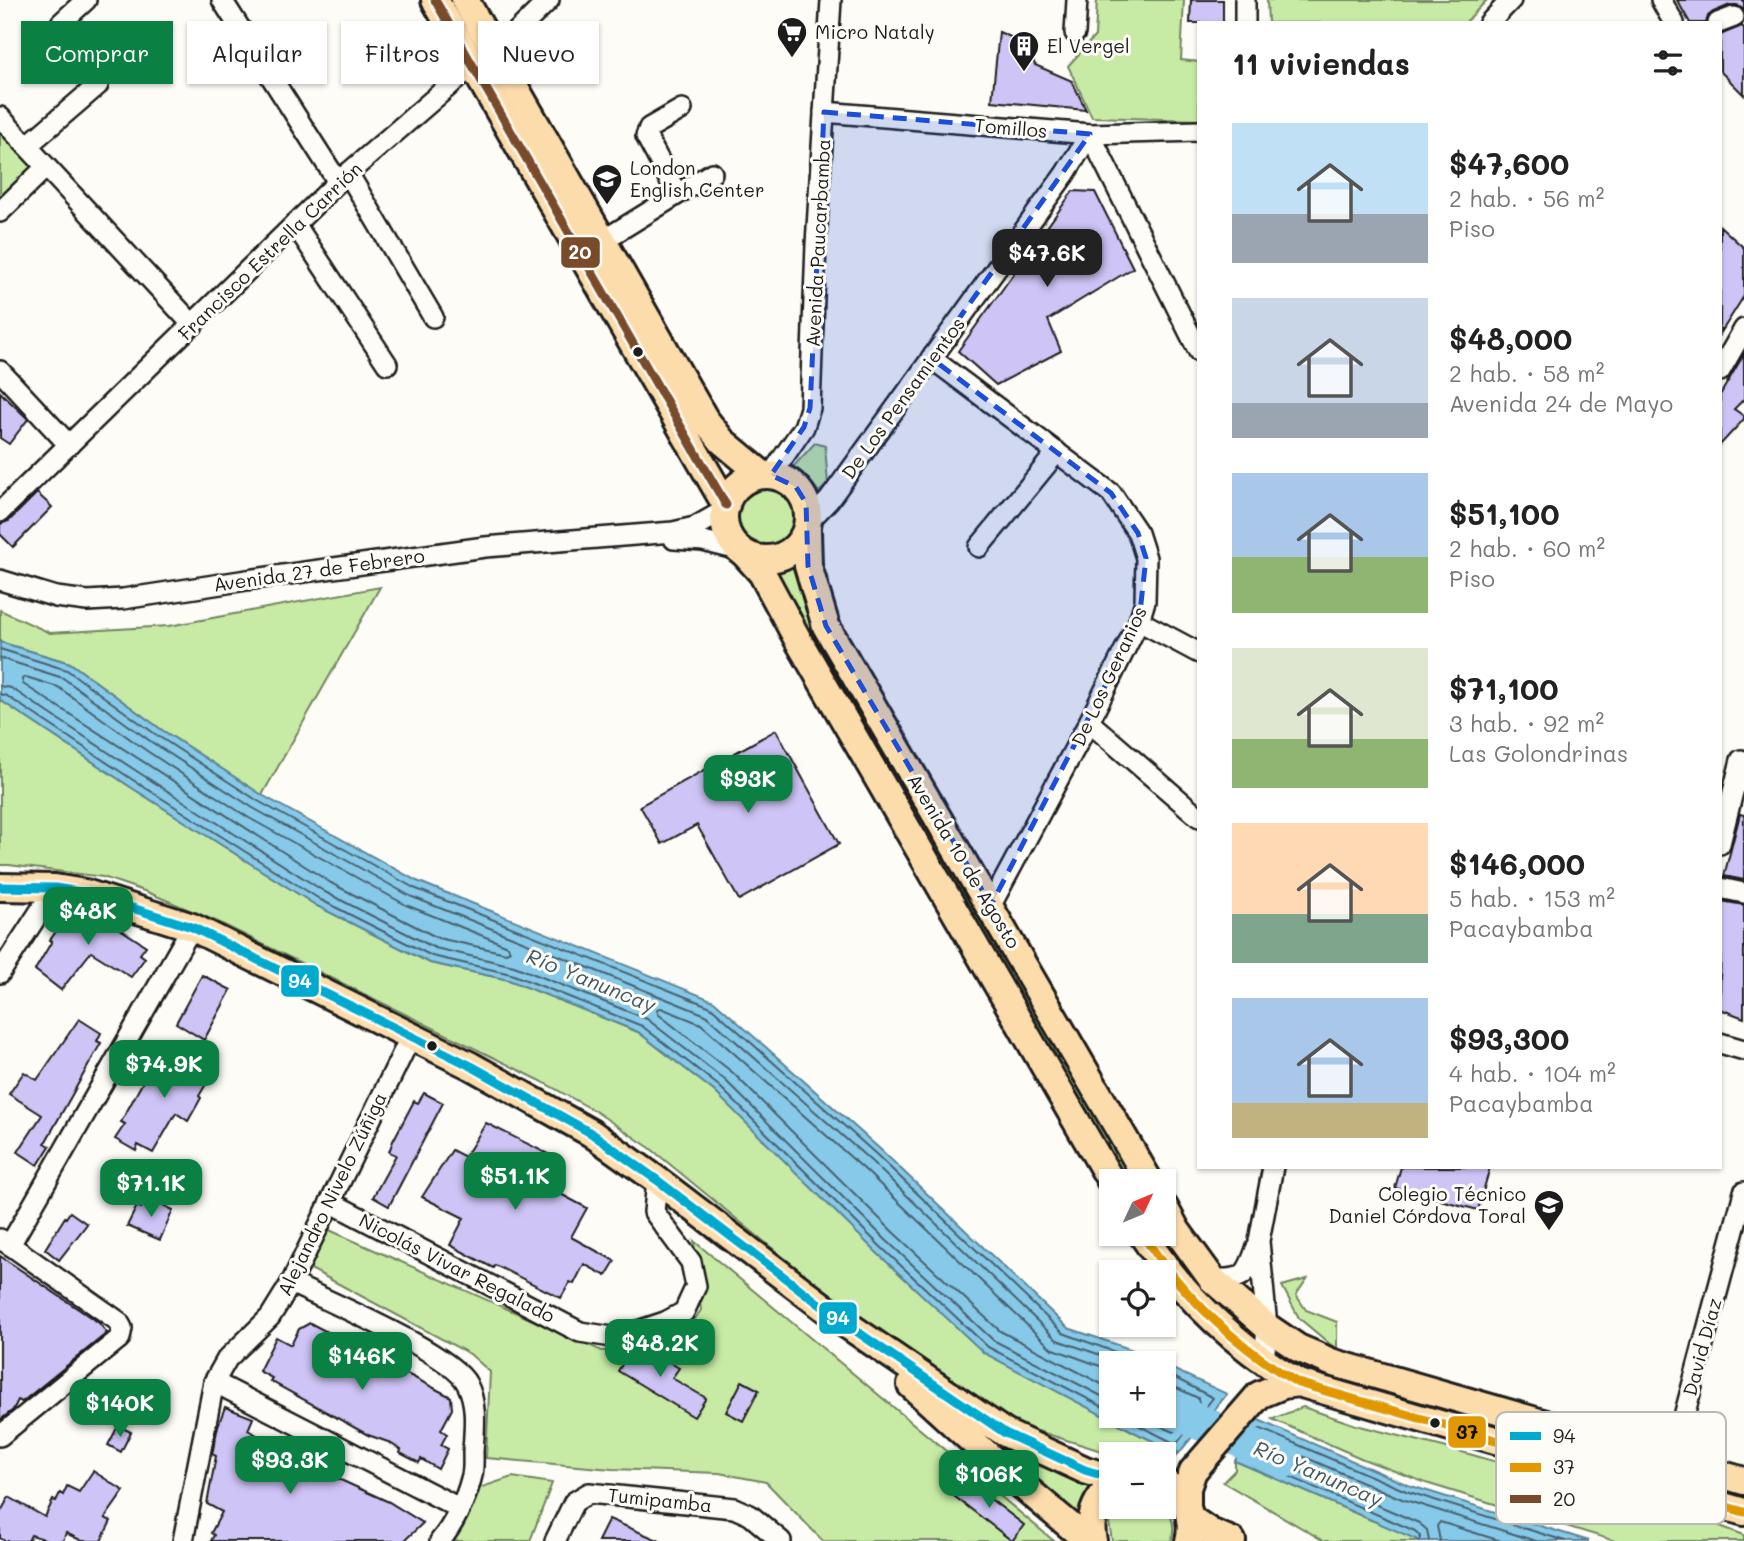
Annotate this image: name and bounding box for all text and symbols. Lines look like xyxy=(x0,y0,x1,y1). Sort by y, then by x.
supermarket icon: Micro Nataly xyxy=(775,15,809,59)
place label: Micro Nataly xyxy=(815,19,935,44)
chip: Comprar xyxy=(21,21,173,84)
chip: Alquilar xyxy=(187,21,327,84)
chip: Filtros xyxy=(341,21,464,84)
chip: Nuevo xyxy=(478,21,599,84)
building icon: El Vergel xyxy=(1007,29,1041,73)
place label: El Vergel xyxy=(1047,33,1130,58)
text: 11 viviendas xyxy=(1232,43,1410,83)
icon: filters xyxy=(1649,44,1687,82)
street label: Tomillos xyxy=(974,112,1048,143)
street label: Avenida Paucarbamba xyxy=(800,138,835,348)
text: $47,600 xyxy=(1449,143,1569,183)
icon: home xyxy=(1288,151,1372,235)
place label: London English Center xyxy=(630,155,765,202)
street label: Francisco Estrella Carrión xyxy=(172,156,367,345)
school or university icon: London English Center xyxy=(590,162,624,206)
text: 2 hab. · 56 m² xyxy=(1449,183,1604,213)
text: Piso xyxy=(1449,213,1495,243)
pin: $47.6K xyxy=(990,230,1104,289)
line badge: 20 xyxy=(560,236,601,269)
text: $47.6K xyxy=(1008,237,1086,267)
text: 20 xyxy=(569,239,591,264)
street label: De Los Pensamientos xyxy=(835,312,970,484)
text: $48,000 xyxy=(1449,318,1572,358)
icon: home xyxy=(1288,326,1372,410)
unlabelled marker xyxy=(631,345,645,359)
text: 2 hab. · 58 m² xyxy=(1449,358,1604,388)
text: Avenida 24 de Mayo xyxy=(1449,388,1673,418)
text: $51,100 xyxy=(1449,493,1559,533)
icon: home xyxy=(1288,501,1372,585)
text: 2 hab. · 60 m² xyxy=(1449,533,1605,563)
street label: Avenida 27 de Febrero xyxy=(212,542,426,597)
text: Piso xyxy=(1449,563,1495,593)
street label: De Los Geranios xyxy=(1065,602,1152,750)
text: $71,100 xyxy=(1449,668,1559,708)
icon: home xyxy=(1288,676,1372,760)
text: 3 hab. · 92 m² xyxy=(1449,708,1604,738)
text: Las Golondrinas xyxy=(1449,738,1628,768)
pin: $93K xyxy=(707,756,789,815)
text: $93K xyxy=(720,763,776,793)
street label: Avenida 10 de Agosto xyxy=(902,769,1027,953)
text: $146,000 xyxy=(1449,843,1585,883)
icon: home xyxy=(1288,851,1372,935)
text: 5 hab. · 153 m² xyxy=(1449,883,1615,913)
pin: $48K xyxy=(47,888,129,947)
text: $48K xyxy=(59,895,117,925)
text: Pacaybamba xyxy=(1449,913,1594,943)
water label: Río Yanuncay xyxy=(523,941,660,1018)
line badge: 94 xyxy=(280,964,320,998)
text: 94 xyxy=(288,968,312,993)
text: $93,300 xyxy=(1449,1018,1569,1058)
icon: home xyxy=(1288,1026,1372,1110)
unlabelled marker xyxy=(425,1039,439,1053)
pin: $74.9K xyxy=(107,1040,221,1100)
text: $74.9K xyxy=(125,1048,203,1078)
text: 4 hab. · 104 m² xyxy=(1449,1058,1616,1088)
street label: Alejandro Nivelo Zúñiga xyxy=(271,1088,392,1300)
text: Pacaybamba xyxy=(1449,1088,1594,1118)
pin: $51.1K xyxy=(458,1152,572,1212)
pin: $71.1K xyxy=(94,1160,208,1219)
text: $51.1K xyxy=(480,1160,550,1190)
text: $71.1K xyxy=(116,1167,186,1197)
north arrow xyxy=(1099,1169,1176,1246)
map controls xyxy=(1099,1169,1176,1519)
place label: Colegio Técnico Daniel Córdova Toral xyxy=(1329,1181,1526,1228)
school or university icon: Colegio Técnico Daniel Córdova Toral xyxy=(1532,1188,1566,1232)
street label: Nicolás Vivar Regalado xyxy=(355,1207,559,1328)
button: locate xyxy=(1099,1260,1176,1337)
street label: David Díaz xyxy=(1676,1295,1727,1399)
line badge: 94 xyxy=(818,1301,858,1335)
text: 94 xyxy=(826,1305,850,1330)
pin: $48.2K xyxy=(603,1320,717,1379)
text: $48.2K xyxy=(621,1327,699,1357)
pin: $146K xyxy=(313,1332,411,1392)
text: $146K xyxy=(328,1340,396,1370)
button: + xyxy=(1099,1351,1176,1428)
pin: $140K xyxy=(71,1380,169,1439)
text: $140K xyxy=(86,1387,154,1417)
legend xyxy=(1496,1412,1726,1524)
line badge: 37 xyxy=(1447,1415,1487,1449)
unlabelled marker xyxy=(1428,1416,1442,1430)
text: 37 xyxy=(1456,1419,1478,1444)
text: 94 xyxy=(1553,1423,1575,1448)
water label: Río Yanuncay xyxy=(1250,1433,1387,1512)
pin: $93.3K xyxy=(233,1436,347,1496)
button: − xyxy=(1099,1442,1176,1519)
text: $93.3K xyxy=(251,1444,329,1474)
pin: $106K xyxy=(940,1450,1038,1510)
text: 37 xyxy=(1553,1454,1575,1479)
text: $106K xyxy=(955,1458,1023,1488)
street label: Tumipamba xyxy=(607,1482,713,1517)
text: 20 xyxy=(1553,1486,1576,1511)

